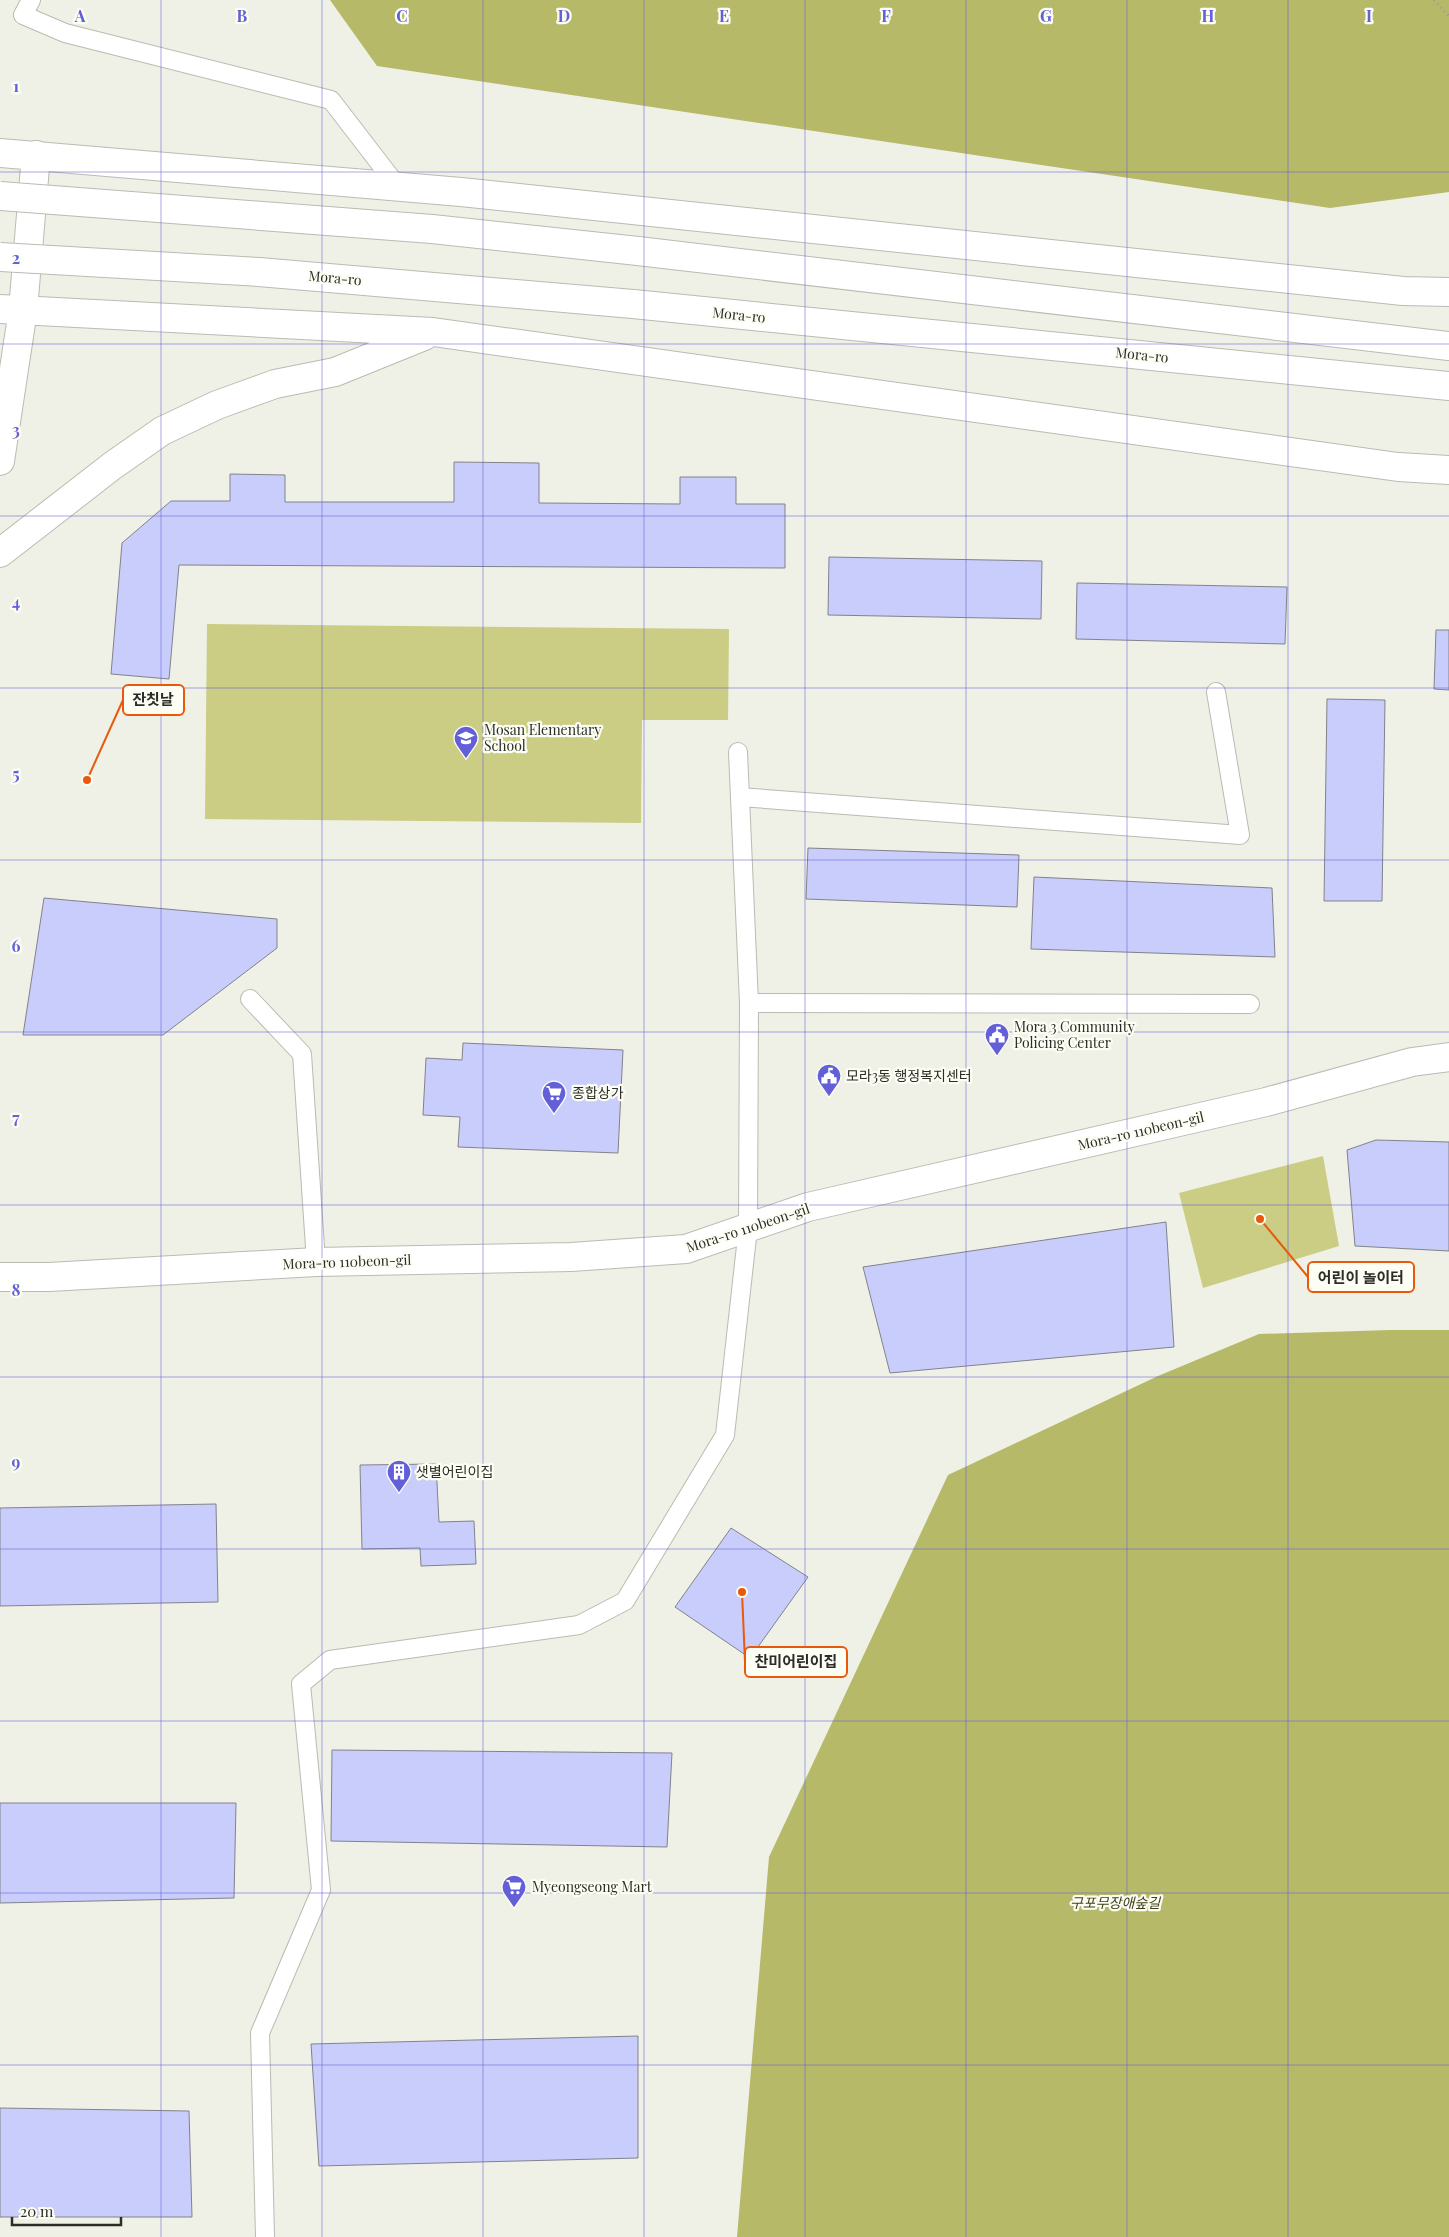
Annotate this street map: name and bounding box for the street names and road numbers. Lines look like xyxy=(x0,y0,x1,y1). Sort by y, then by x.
street label: Mora-ro xyxy=(308,266,363,289)
street label: Mora-ro xyxy=(712,302,767,327)
street label: Mora-ro xyxy=(1115,342,1170,367)
street label: Mora-ro 110beon-gil xyxy=(1076,1107,1206,1154)
street label: Mora-ro 110beon-gil xyxy=(684,1199,812,1256)
street label: Mora-ro 110beon-gil xyxy=(282,1250,412,1273)

